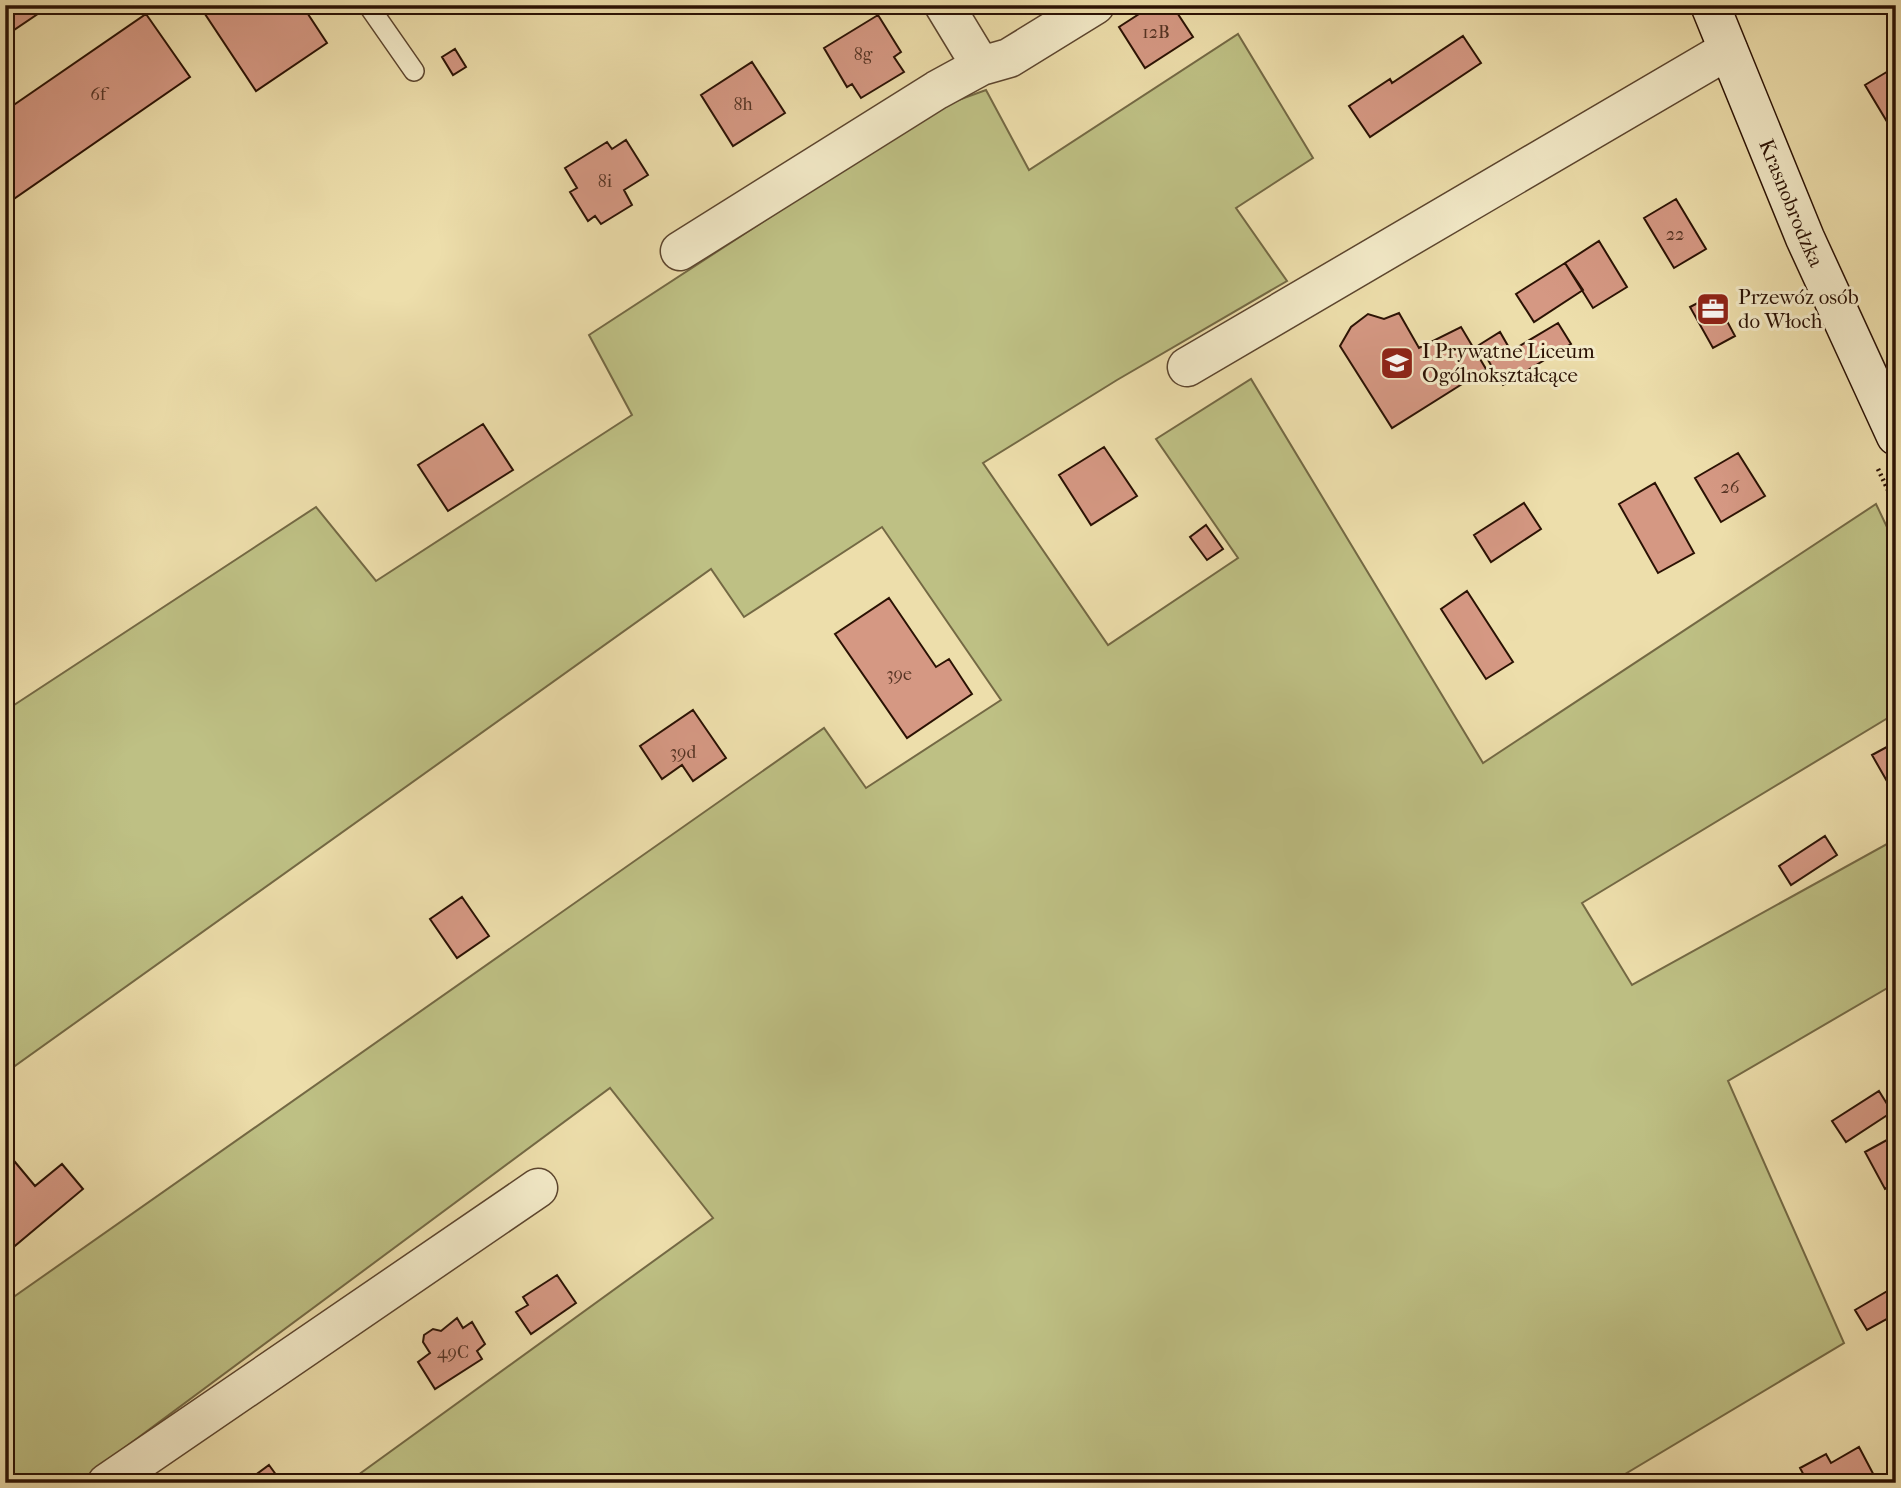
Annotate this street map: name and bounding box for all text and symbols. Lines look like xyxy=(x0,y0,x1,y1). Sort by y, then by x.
house number: 12B xyxy=(1142,22,1170,43)
house number: 8g xyxy=(854,44,873,65)
house number: 6f xyxy=(90,84,110,105)
house number: 8h xyxy=(733,94,753,115)
street label: Krasnobrodzka xyxy=(1754,136,1829,271)
house number: 8i xyxy=(598,171,613,192)
house number: 22 xyxy=(1666,224,1684,245)
place label: Przewóz osób do Włoch xyxy=(1738,285,1859,333)
office icon: Przewóz osób do Włoch xyxy=(1694,290,1732,328)
place label: I Prywatne Liceum Ogólnokształcące xyxy=(1422,339,1595,387)
school or university icon: I Prywatne Liceum Ogólnokształcące xyxy=(1378,344,1416,382)
house number: 26 xyxy=(1720,477,1740,498)
house number: 39e xyxy=(886,664,912,685)
house number: 39d xyxy=(670,742,697,763)
house number: 49C xyxy=(437,1342,469,1363)

